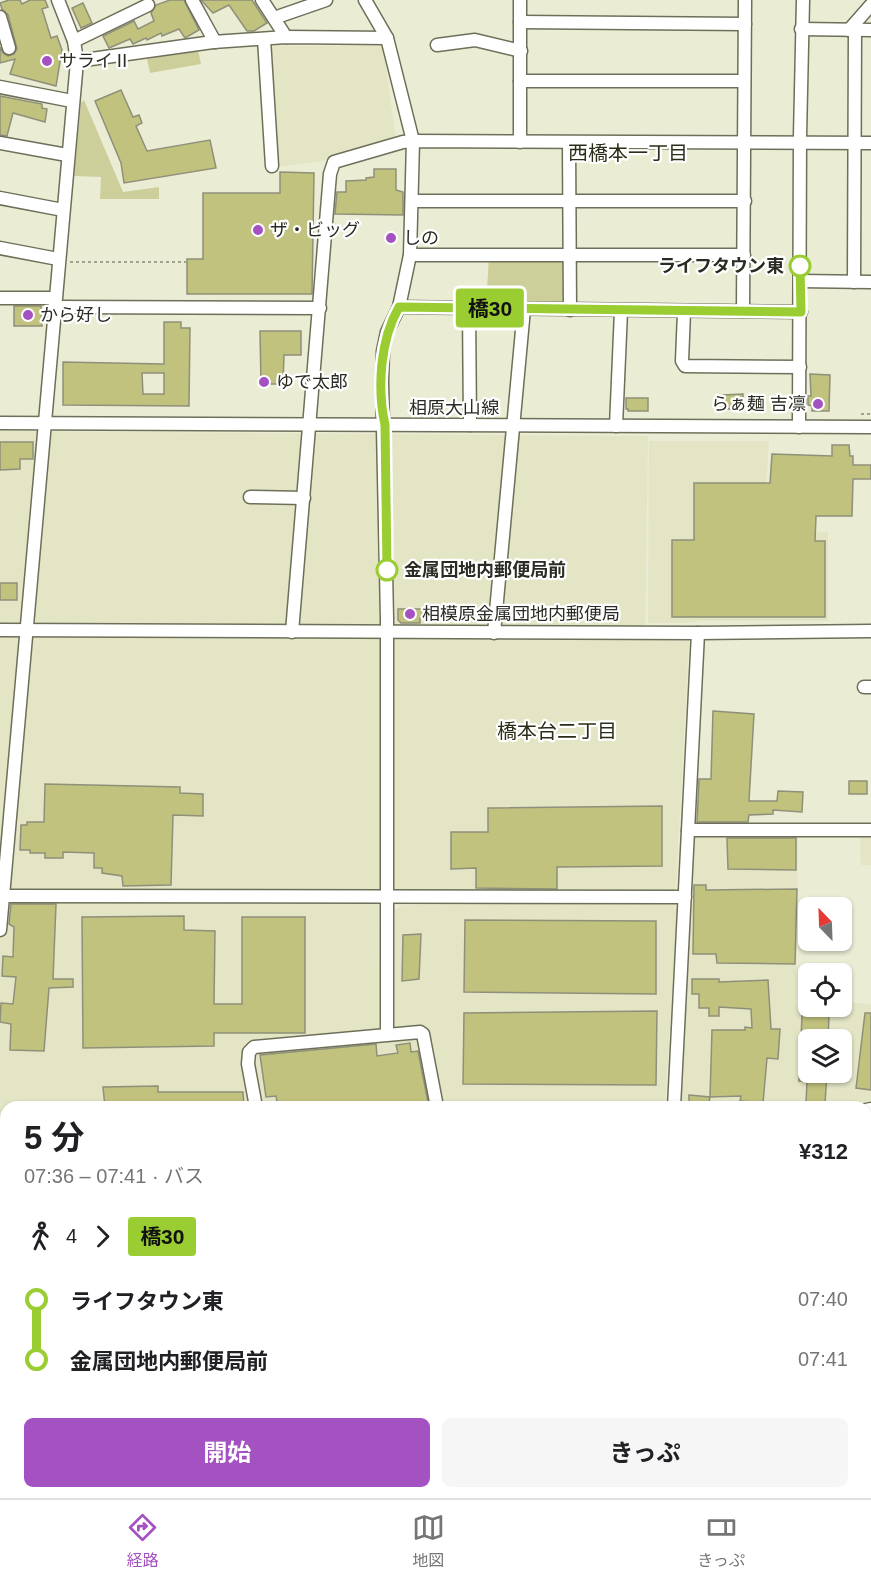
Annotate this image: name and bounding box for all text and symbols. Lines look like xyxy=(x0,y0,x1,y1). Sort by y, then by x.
place label: サライⅡ xyxy=(59,51,131,71)
marker: サライⅡ xyxy=(40,54,54,68)
district label: 西橋本一丁目 xyxy=(568,142,688,164)
place label: ザ・ビッグ xyxy=(270,220,360,240)
marker: ザ・ビッグ xyxy=(251,223,265,237)
place label: しの xyxy=(403,228,439,248)
marker: しの xyxy=(384,231,398,245)
marker: ライフタウン東 xyxy=(789,255,811,277)
place label: ライフタウン東 xyxy=(658,256,784,276)
line badge: 橋30 xyxy=(456,288,524,328)
text: 橋30 xyxy=(468,297,512,320)
place label: から好し xyxy=(40,305,112,325)
marker: から好し xyxy=(21,308,35,322)
place label: ゆで太郎 xyxy=(276,372,348,392)
marker: ゆで太郎 xyxy=(257,375,271,389)
place label: らぁ麺 吉凛 xyxy=(711,394,806,414)
marker: らぁ麺 吉凛 xyxy=(811,397,825,411)
street label: 相原大山線 xyxy=(409,398,499,418)
marker: 金属団地内郵便局前 xyxy=(376,559,398,581)
place label: 金属団地内郵便局前 xyxy=(404,560,566,580)
place label: 相模原金属団地内郵便局 xyxy=(422,604,620,624)
marker: 相模原金属団地内郵便局 xyxy=(403,607,417,621)
district label: 橋本台二丁目 xyxy=(497,720,617,742)
north arrow xyxy=(798,897,852,951)
map controls xyxy=(798,897,852,1083)
button: locate xyxy=(798,963,852,1017)
button: layers xyxy=(798,1029,852,1083)
text: 5 分 xyxy=(24,1119,85,1156)
text: ¥312 xyxy=(799,1139,848,1164)
text: 07:36 – 07:41 · バス xyxy=(24,1165,204,1187)
icon: walk xyxy=(24,1220,57,1253)
icon: forward xyxy=(86,1220,119,1253)
text: 4 xyxy=(66,1225,77,1247)
text: 橋30 xyxy=(140,1225,184,1248)
text: 07:40 xyxy=(798,1288,848,1310)
text: ライフタウン東 xyxy=(70,1289,224,1314)
text: 07:41 xyxy=(798,1348,848,1370)
text: 金属団地内郵便局前 xyxy=(70,1349,268,1374)
button: 開始 xyxy=(24,1418,430,1487)
button: きっぷ xyxy=(442,1418,848,1487)
tab: 経路 xyxy=(126,1511,159,1571)
tab: 地図 xyxy=(412,1511,445,1571)
tab: きっぷ xyxy=(697,1511,745,1571)

